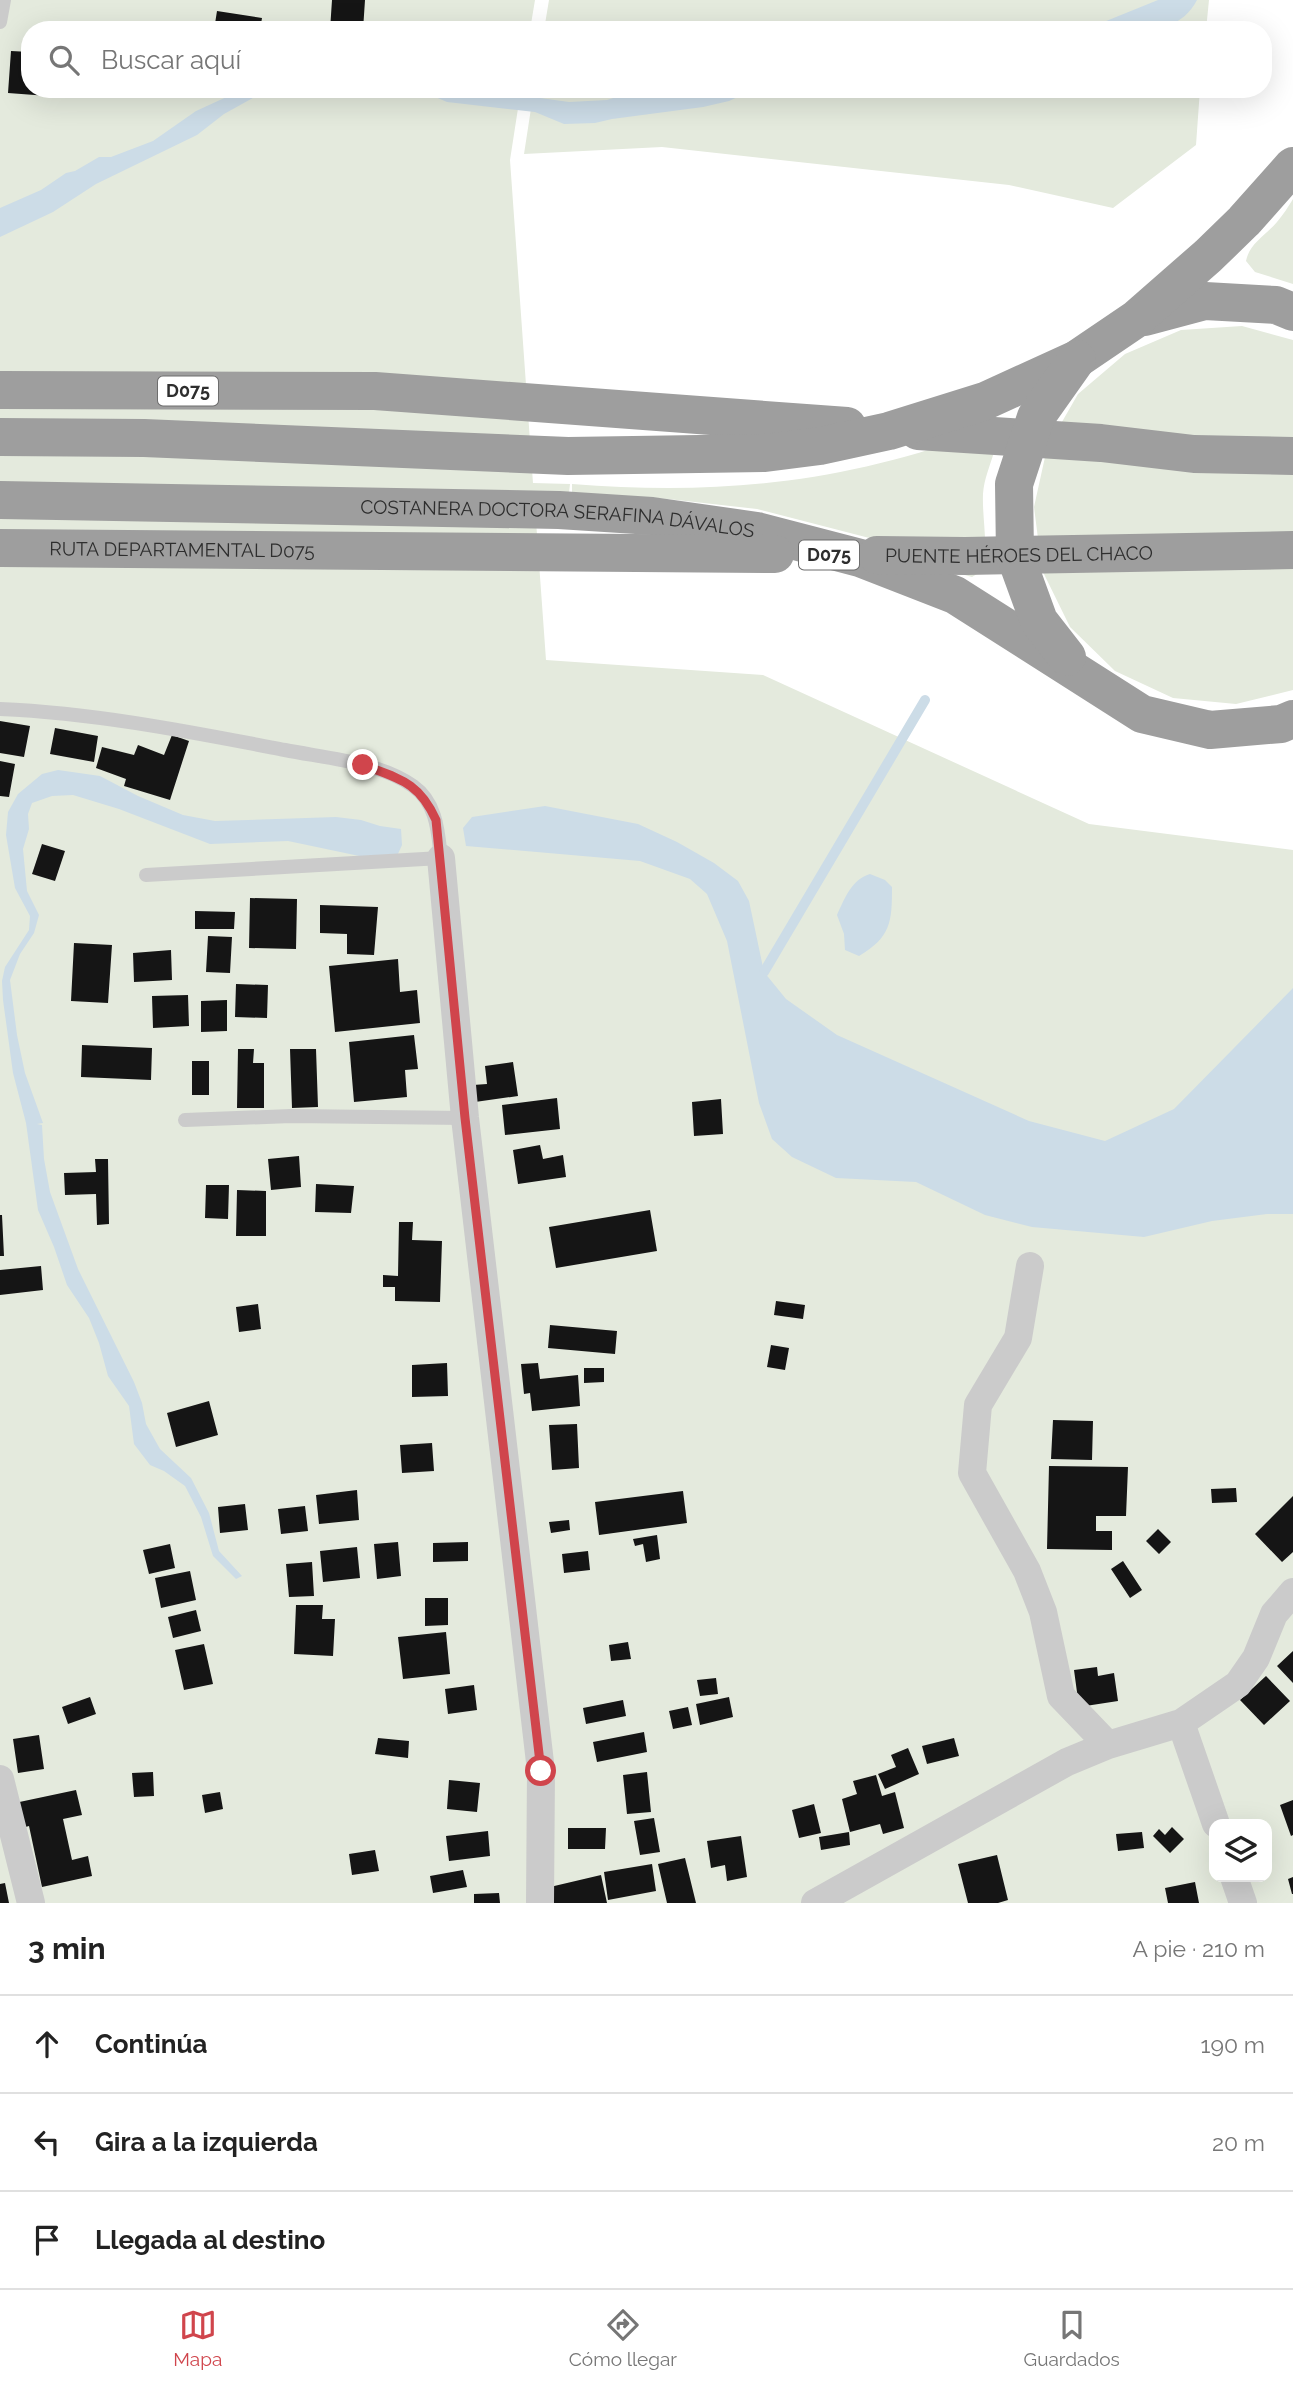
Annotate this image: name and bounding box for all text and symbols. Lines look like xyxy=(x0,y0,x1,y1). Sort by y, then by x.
search box xyxy=(21,21,1272,98)
icon: search xyxy=(45,41,83,79)
text: Buscar aquí xyxy=(101,45,241,75)
road number: D075 xyxy=(158,376,218,405)
street label: COSTANERA DOCTORA SERAFINA DÁVALOS xyxy=(360,495,756,542)
street label: RUTA DEPARTAMENTAL D075 xyxy=(49,537,315,561)
road number: D075 xyxy=(799,540,859,570)
street label: PUENTE HÉROES DEL CHACO xyxy=(885,542,1153,567)
route end xyxy=(347,749,378,780)
route start xyxy=(525,1755,556,1786)
map controls xyxy=(1209,1819,1272,1882)
button: layers xyxy=(1209,1819,1272,1882)
text: 3 min xyxy=(28,1931,106,1966)
text: A pie · 210 m xyxy=(1133,1935,1265,1962)
icon: ahead xyxy=(28,2025,66,2063)
text: Continúa xyxy=(95,2029,207,2059)
text: 190 m xyxy=(1201,2031,1265,2058)
icon: left xyxy=(28,2123,66,2161)
text: Gira a la izquierda xyxy=(95,2127,318,2157)
text: 20 m xyxy=(1212,2129,1265,2156)
icon: arrive xyxy=(28,2221,66,2259)
text: Llegada al destino xyxy=(95,2225,325,2255)
tab: Mapa xyxy=(173,2306,222,2370)
tab: Cómo llegar xyxy=(569,2306,677,2370)
tab: Guardados xyxy=(1024,2306,1120,2370)

